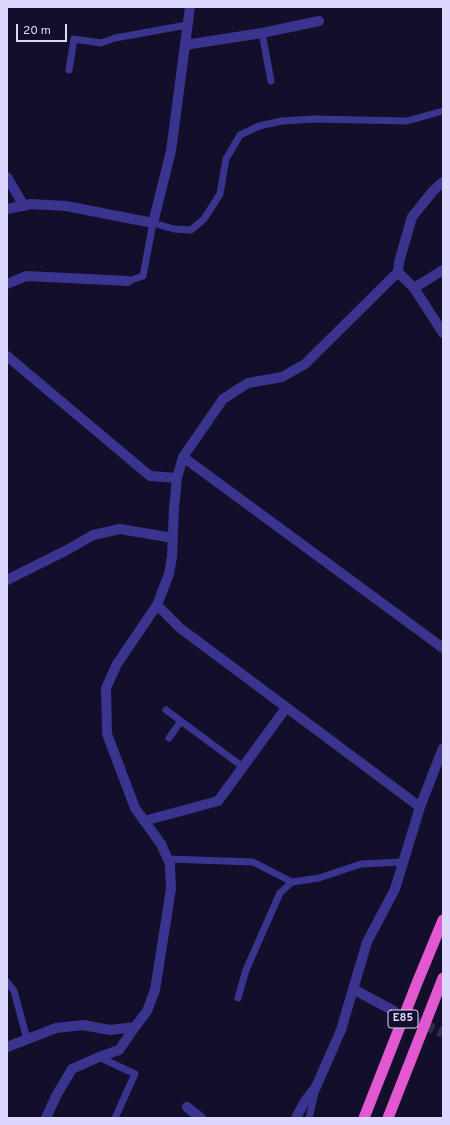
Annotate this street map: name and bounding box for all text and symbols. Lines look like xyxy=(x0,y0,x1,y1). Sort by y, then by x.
scale bar xyxy=(18,16,69,42)
text: 20 m xyxy=(23,23,51,39)
road number: E85 xyxy=(388,1010,418,1028)

